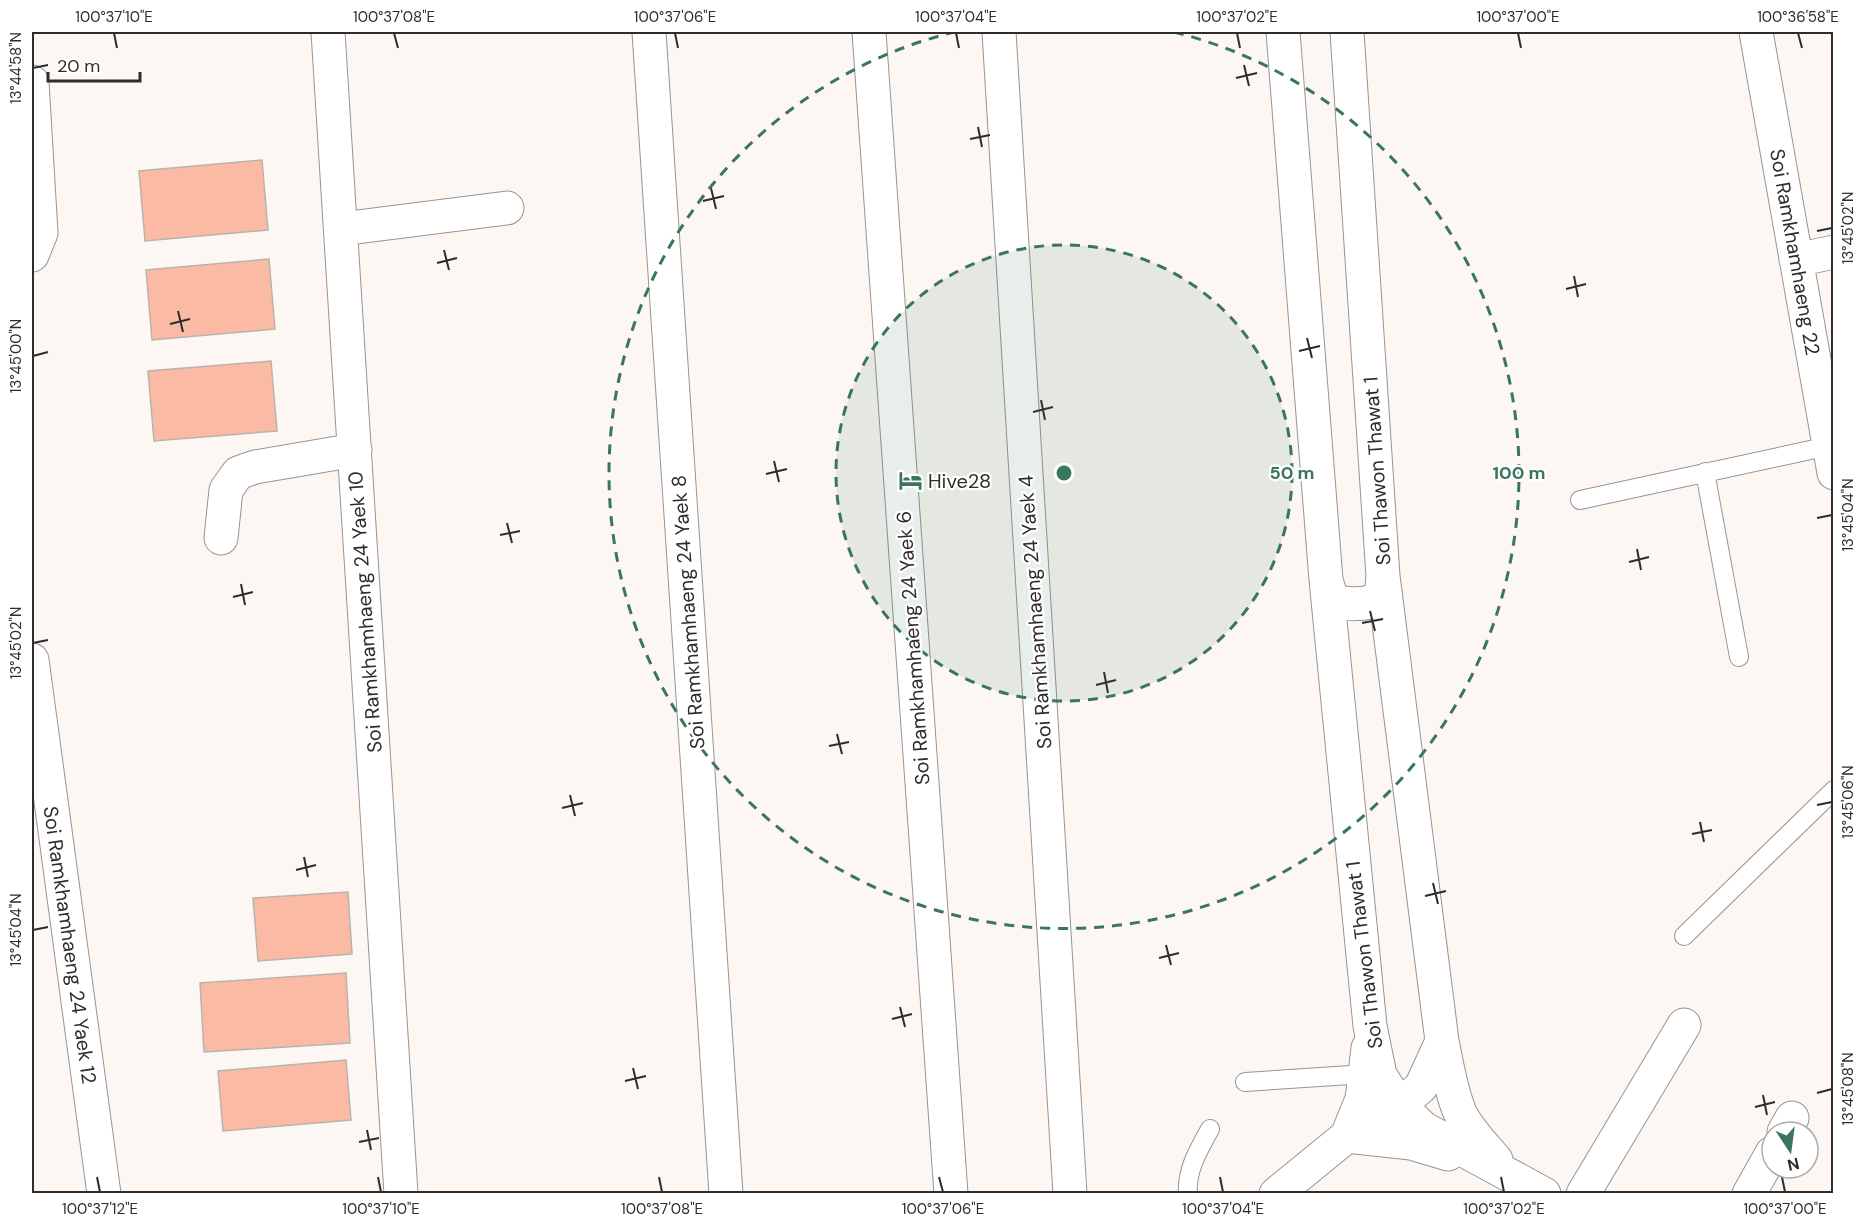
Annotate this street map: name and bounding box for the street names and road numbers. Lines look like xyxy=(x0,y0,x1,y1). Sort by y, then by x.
street label: Soi Ramkhamhaeng 22 xyxy=(1764,147,1826,357)
street label: Soi Thawon Thawat 1 xyxy=(1357,376,1397,566)
street label: Soi Ramkhamhaeng 24 Yaek 10 xyxy=(342,470,388,754)
street label: Soi Ramkhamhaeng 24 Yaek 8 xyxy=(665,474,711,750)
street label: Soi Ramkhamhaeng 24 Yaek 4 xyxy=(1012,474,1058,750)
street label: Soi Ramkhamhaeng 24 Yaek 6 xyxy=(890,510,936,786)
street label: Soi Ramkhamhaeng 24 Yaek 12 xyxy=(38,805,102,1085)
street label: Soi Thawon Thawat 1 xyxy=(1340,860,1388,1050)

